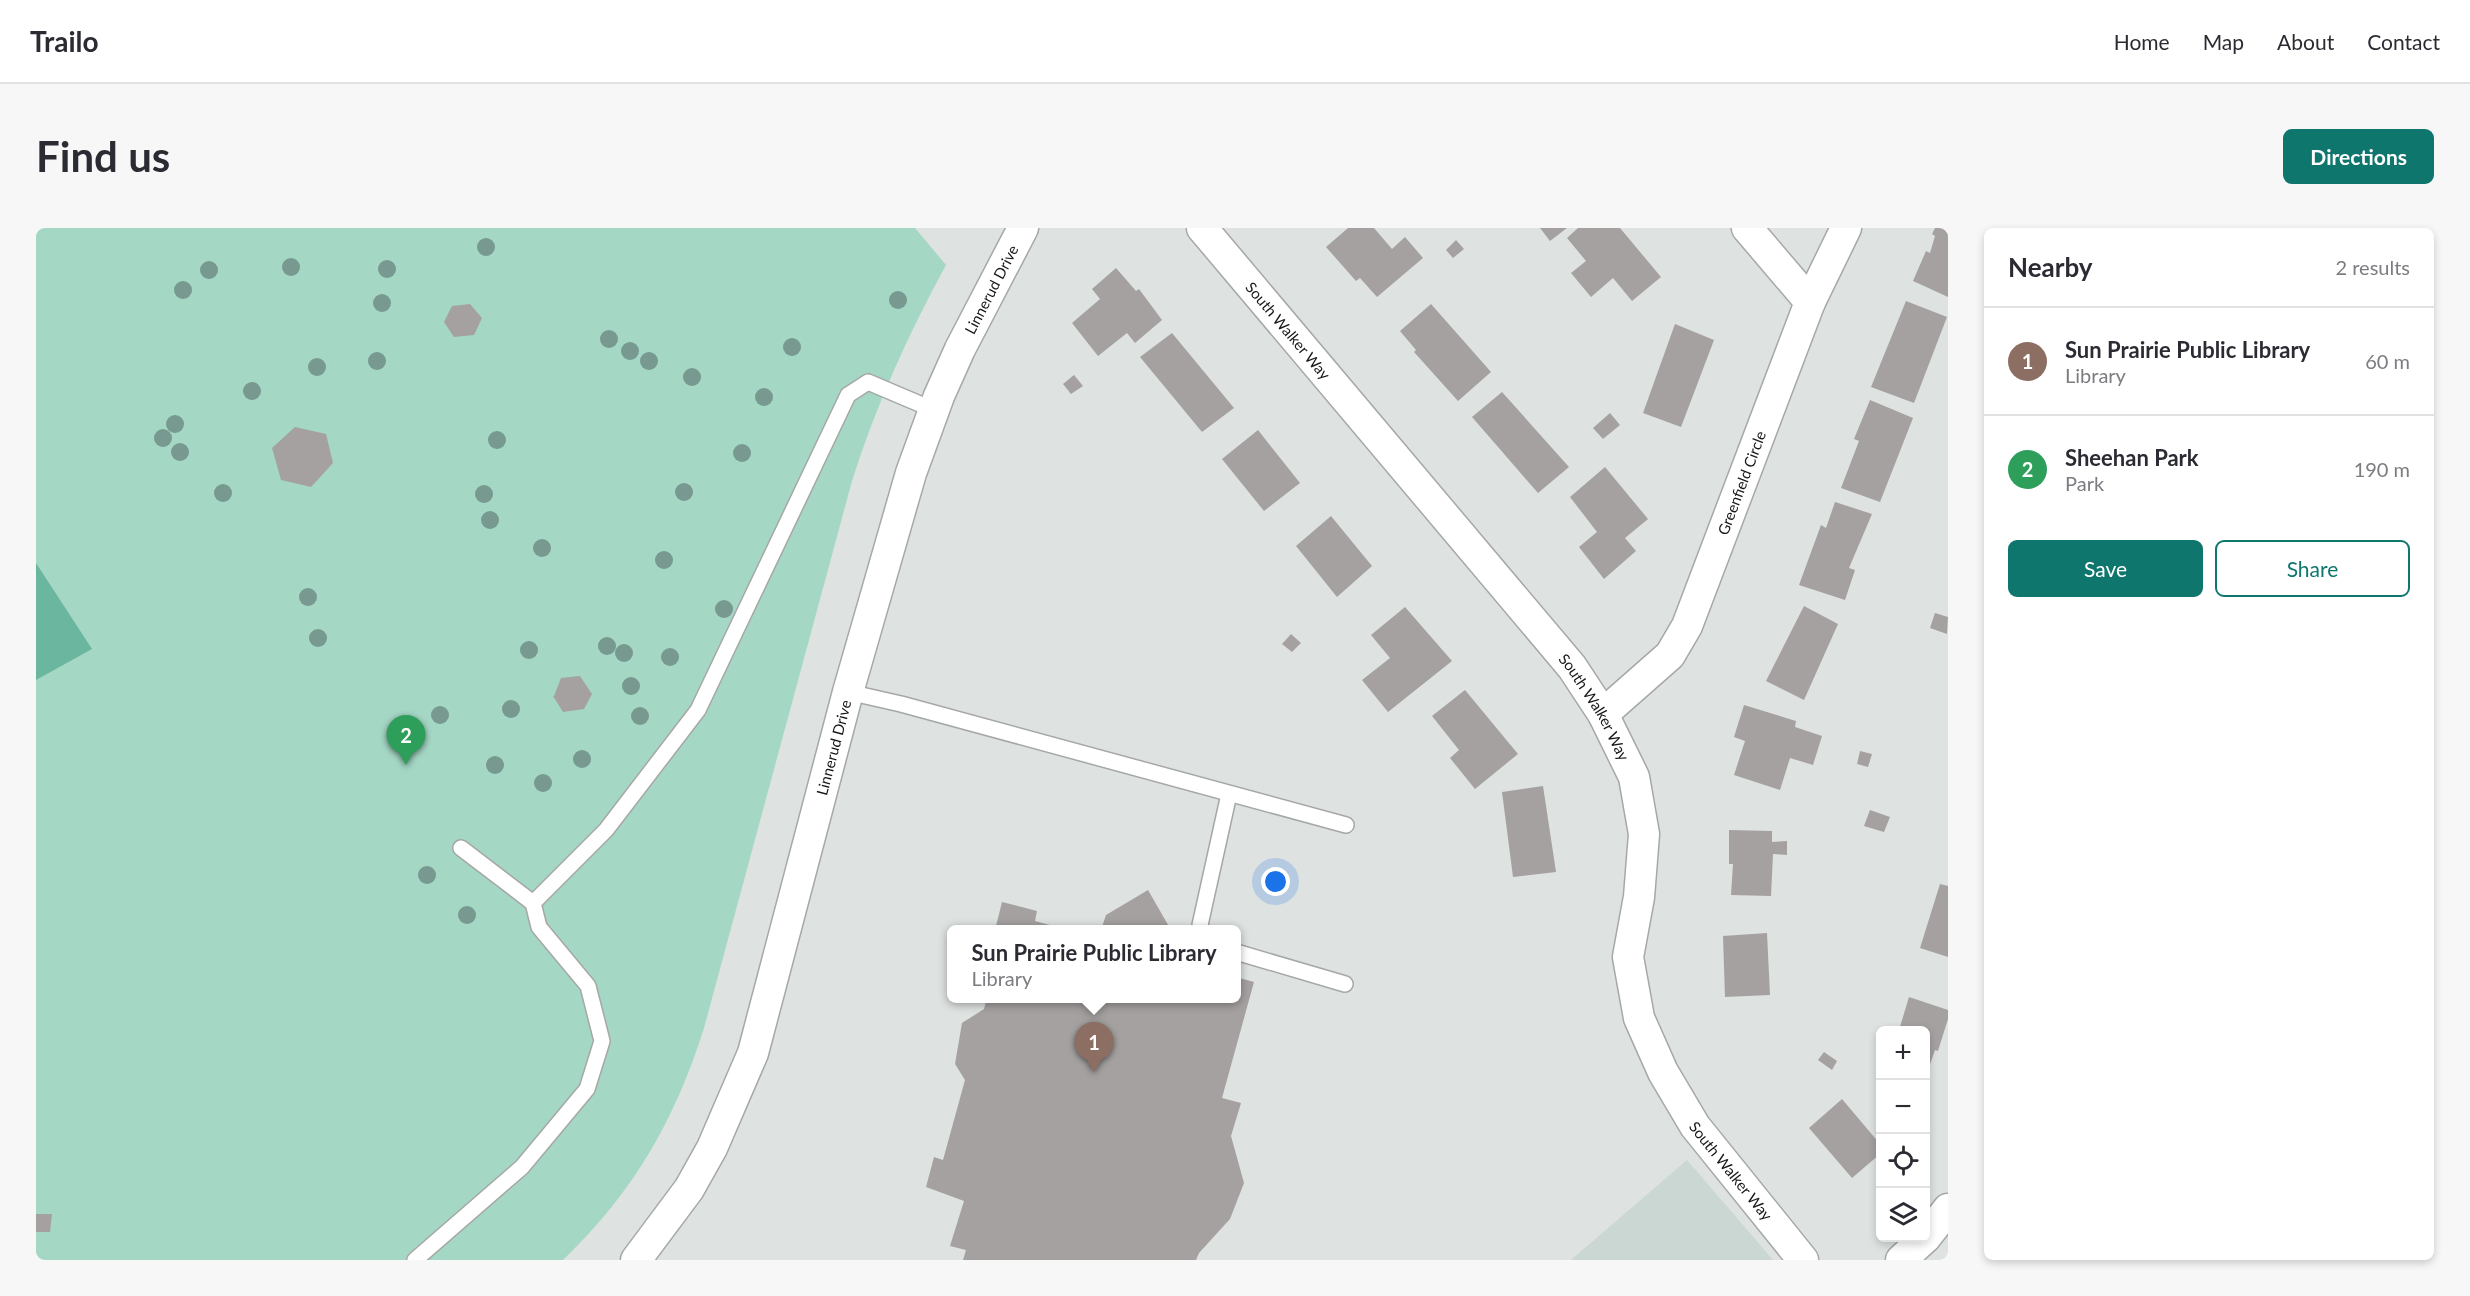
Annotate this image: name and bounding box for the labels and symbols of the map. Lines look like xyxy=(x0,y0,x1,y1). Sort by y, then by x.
street label: Linnerud Drive xyxy=(961,242,1022,337)
street label: South Walker Way xyxy=(1242,278,1335,383)
street label: Greenfield Circle xyxy=(1713,428,1769,537)
street label: South Walker Way xyxy=(1555,650,1633,763)
street label: Linnerud Drive xyxy=(812,698,855,797)
pin: 2 xyxy=(386,716,425,765)
your location xyxy=(1261,867,1290,896)
pin: 1 xyxy=(1074,1022,1114,1072)
street label: South Walker Way xyxy=(1686,1118,1776,1224)

